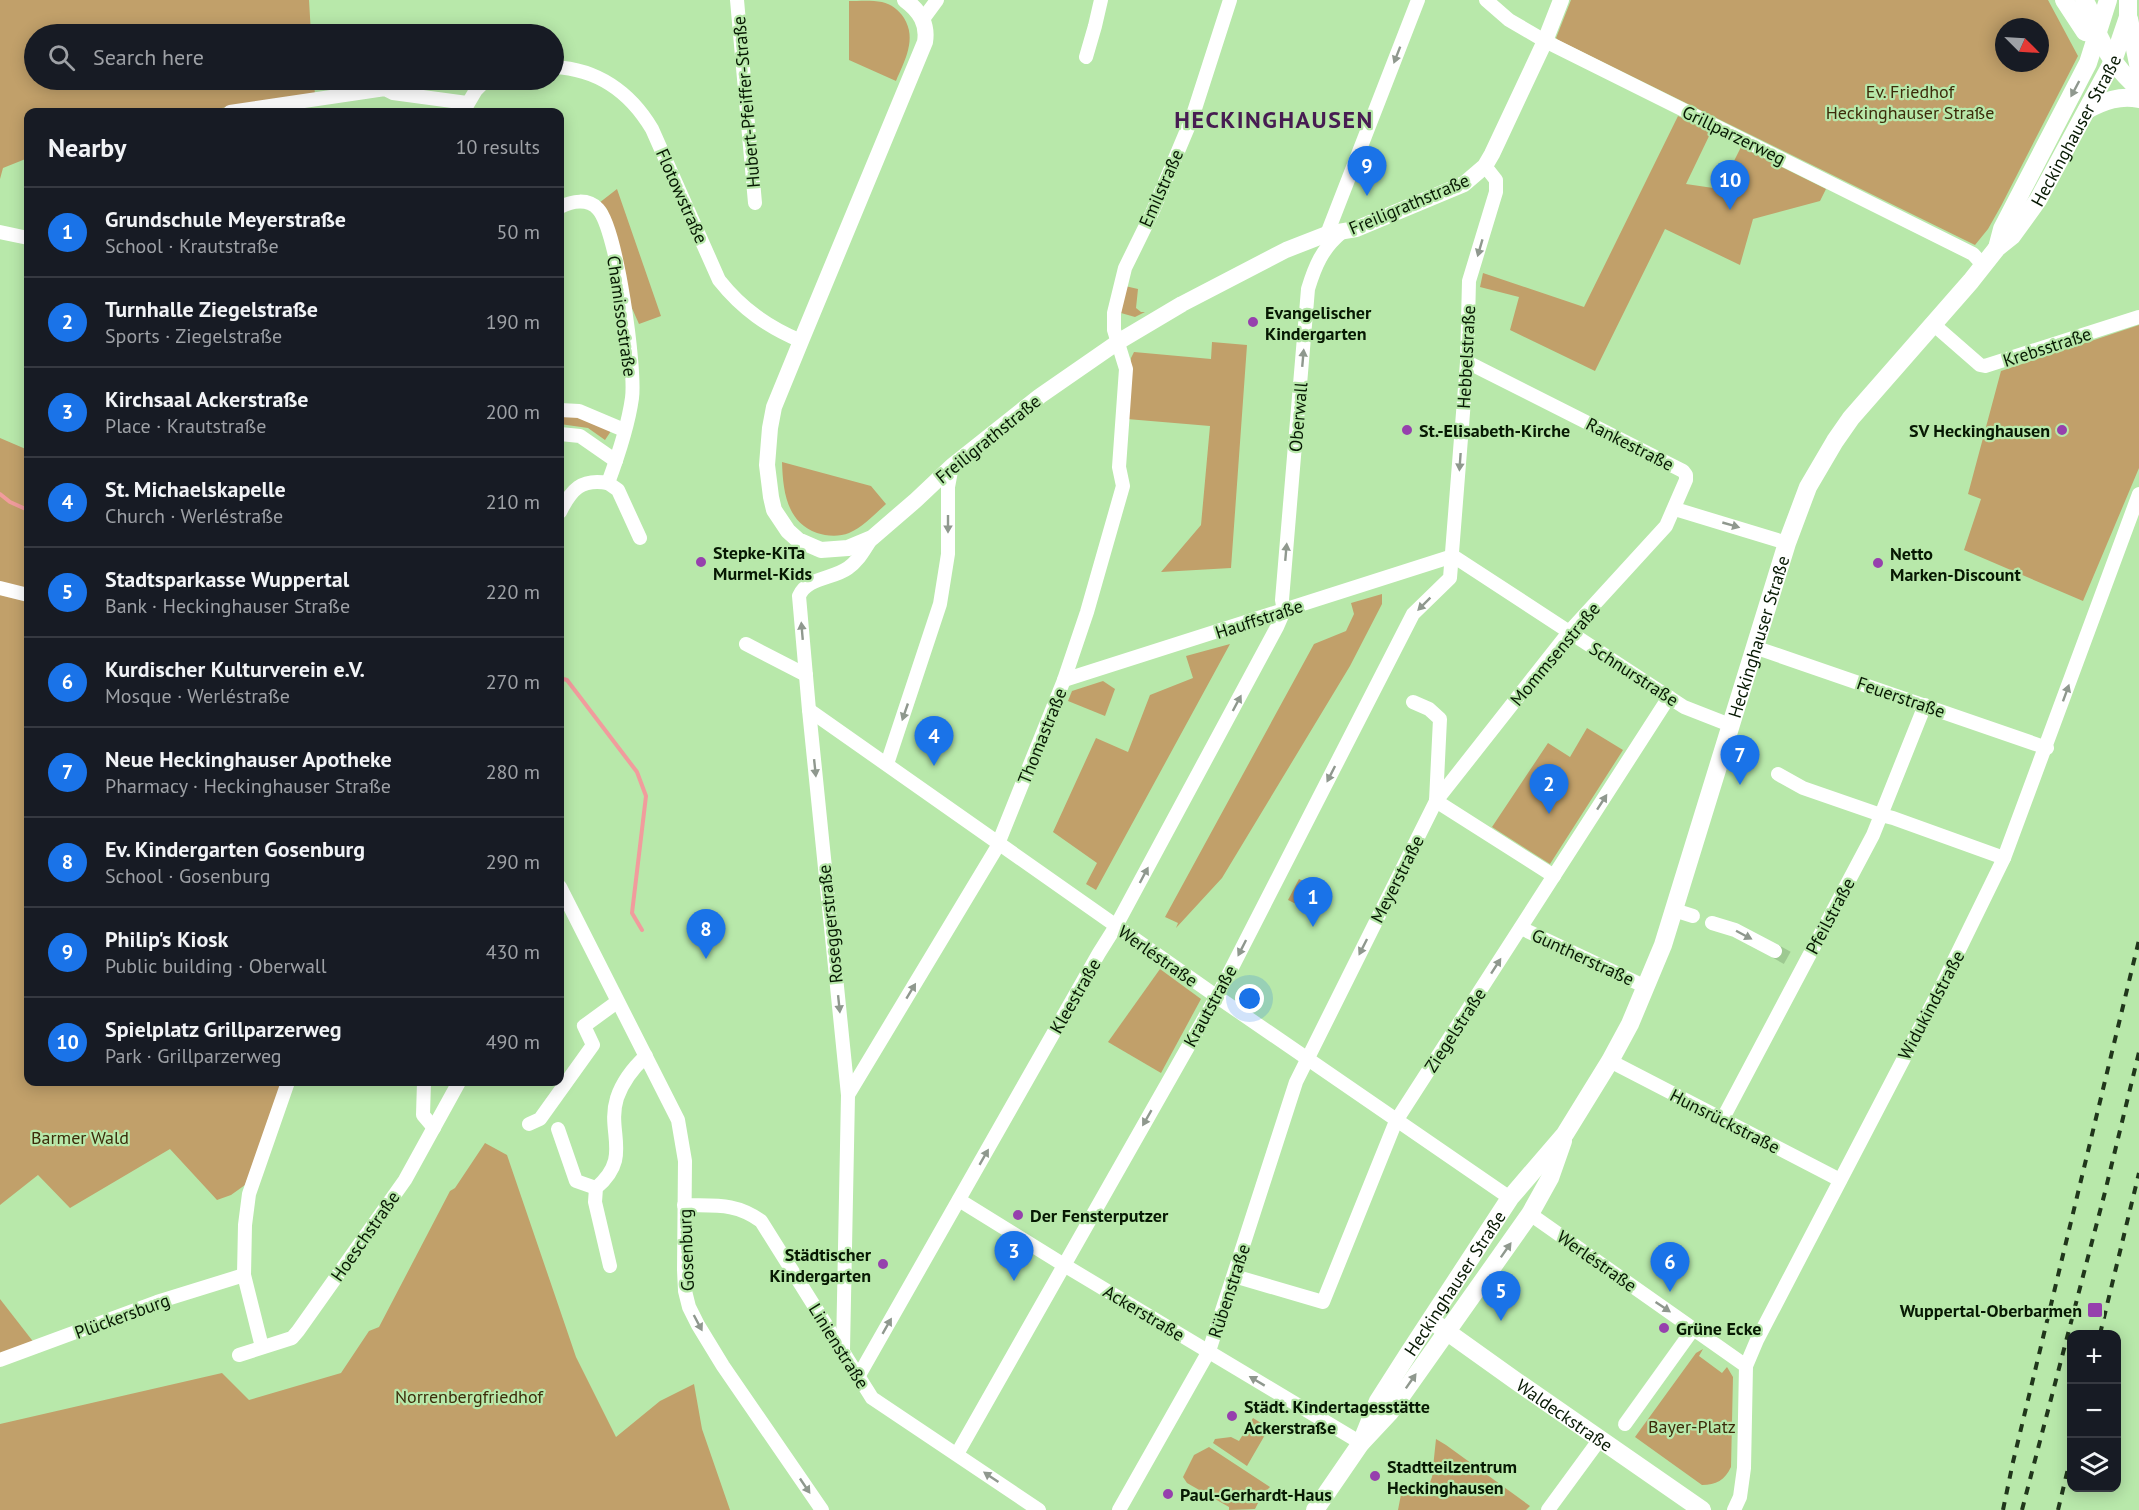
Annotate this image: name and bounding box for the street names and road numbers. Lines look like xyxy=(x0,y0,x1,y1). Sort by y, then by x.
street label: Hubert-Pfeiffer-Straße xyxy=(727,15,765,189)
street label: Heckinghauser Straße xyxy=(2025,52,2126,210)
street label: Grillparzerweg xyxy=(1679,100,1789,170)
street label: Flotowstraße xyxy=(651,145,713,247)
street label: Emilstraße xyxy=(1134,145,1188,231)
street label: Freiligrathstraße xyxy=(1345,168,1473,240)
street label: Chamissostraße xyxy=(602,254,642,378)
street label: Hebbelstraße xyxy=(1452,305,1480,409)
street label: Krebsstraße xyxy=(2000,322,2094,372)
street label: Oberwall xyxy=(1283,380,1313,453)
street label: Freiligrathstraße xyxy=(931,390,1045,488)
street label: Rankestraße xyxy=(1582,412,1678,476)
street label: Heckinghauser Straße xyxy=(1722,553,1794,721)
street label: Hauffstraße xyxy=(1212,594,1306,644)
street label: Mommsenstraße xyxy=(1505,597,1605,711)
street label: Schnurstraße xyxy=(1585,637,1683,711)
street label: Feuerstraße xyxy=(1854,671,1948,723)
street label: Thomastraße xyxy=(1012,685,1072,787)
street label: Meyerstraße xyxy=(1365,831,1429,927)
street label: Roseggerstraße xyxy=(812,864,848,984)
street label: Pfeilstraße xyxy=(1800,874,1860,958)
street label: Werléstraße xyxy=(1114,920,1202,992)
street label: Guntherstraße xyxy=(1528,923,1638,991)
street label: Widukindstraße xyxy=(1893,946,1969,1064)
street label: Kleestraße xyxy=(1044,954,1106,1038)
street label: Krautstraße xyxy=(1178,961,1242,1051)
street label: Ziegelstraße xyxy=(1419,983,1491,1077)
street label: Hunsrückstraße xyxy=(1666,1083,1784,1159)
street label: Hoeschstraße xyxy=(325,1186,405,1286)
street label: Heckinghauser Straße xyxy=(1399,1206,1510,1360)
street label: Gosenburg xyxy=(673,1208,699,1292)
street label: Werléstraße xyxy=(1553,1225,1641,1297)
street label: Rübenstraße xyxy=(1203,1241,1255,1341)
street label: Ackerstraße xyxy=(1099,1280,1189,1346)
street label: Plückersburg xyxy=(71,1288,173,1344)
street label: Linienstraße xyxy=(804,1299,874,1393)
street label: Waldeckstraße xyxy=(1512,1373,1617,1456)

